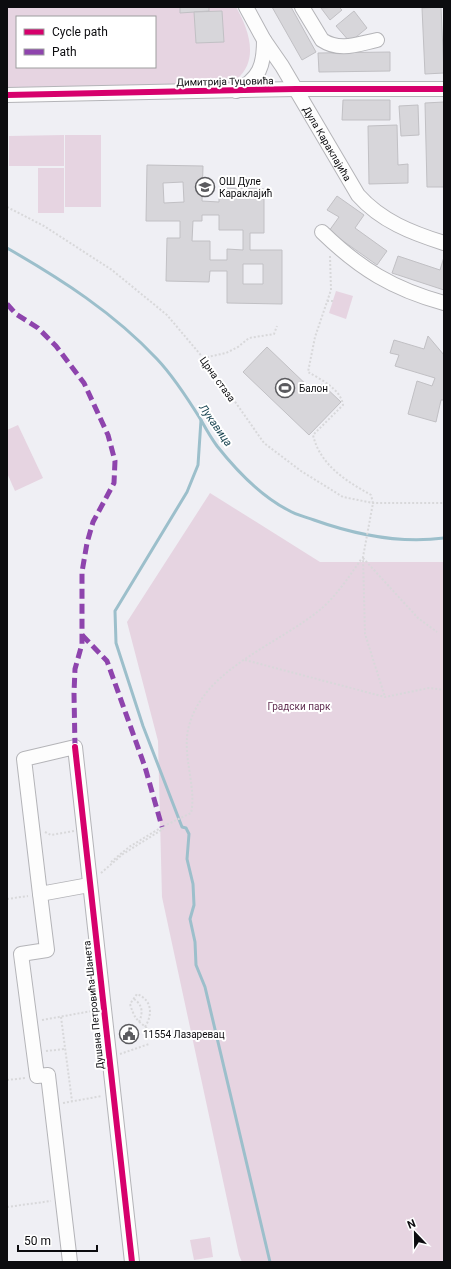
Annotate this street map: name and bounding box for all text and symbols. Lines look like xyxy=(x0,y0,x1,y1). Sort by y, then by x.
legend xyxy=(16,16,156,68)
text: Cycle path xyxy=(52,25,108,39)
text: Path xyxy=(52,45,77,59)
street label: Димитрија Туцовића xyxy=(176,75,274,88)
street label: Дула Караклајића xyxy=(301,104,353,183)
school or university icon: ОШ Дуле Караклајић xyxy=(194,176,216,198)
place label: ОШ Дуле Караклајић xyxy=(219,176,272,199)
street label: Црна стаза xyxy=(198,355,237,404)
sports icon: Балон xyxy=(274,377,296,399)
place label: Балон xyxy=(299,383,328,394)
water label: Лукавица xyxy=(196,401,235,449)
park label: Градски парк xyxy=(268,701,331,712)
street label: Душана Петровића-Шанета xyxy=(81,940,106,1070)
public building icon: 11554 Лазаревац xyxy=(118,1023,140,1045)
place label: 11554 Лазаревац xyxy=(143,1029,225,1040)
north arrow xyxy=(395,1213,435,1253)
text: N xyxy=(405,1217,418,1232)
scale bar xyxy=(18,1227,97,1253)
text: 50 m xyxy=(24,1234,51,1248)

